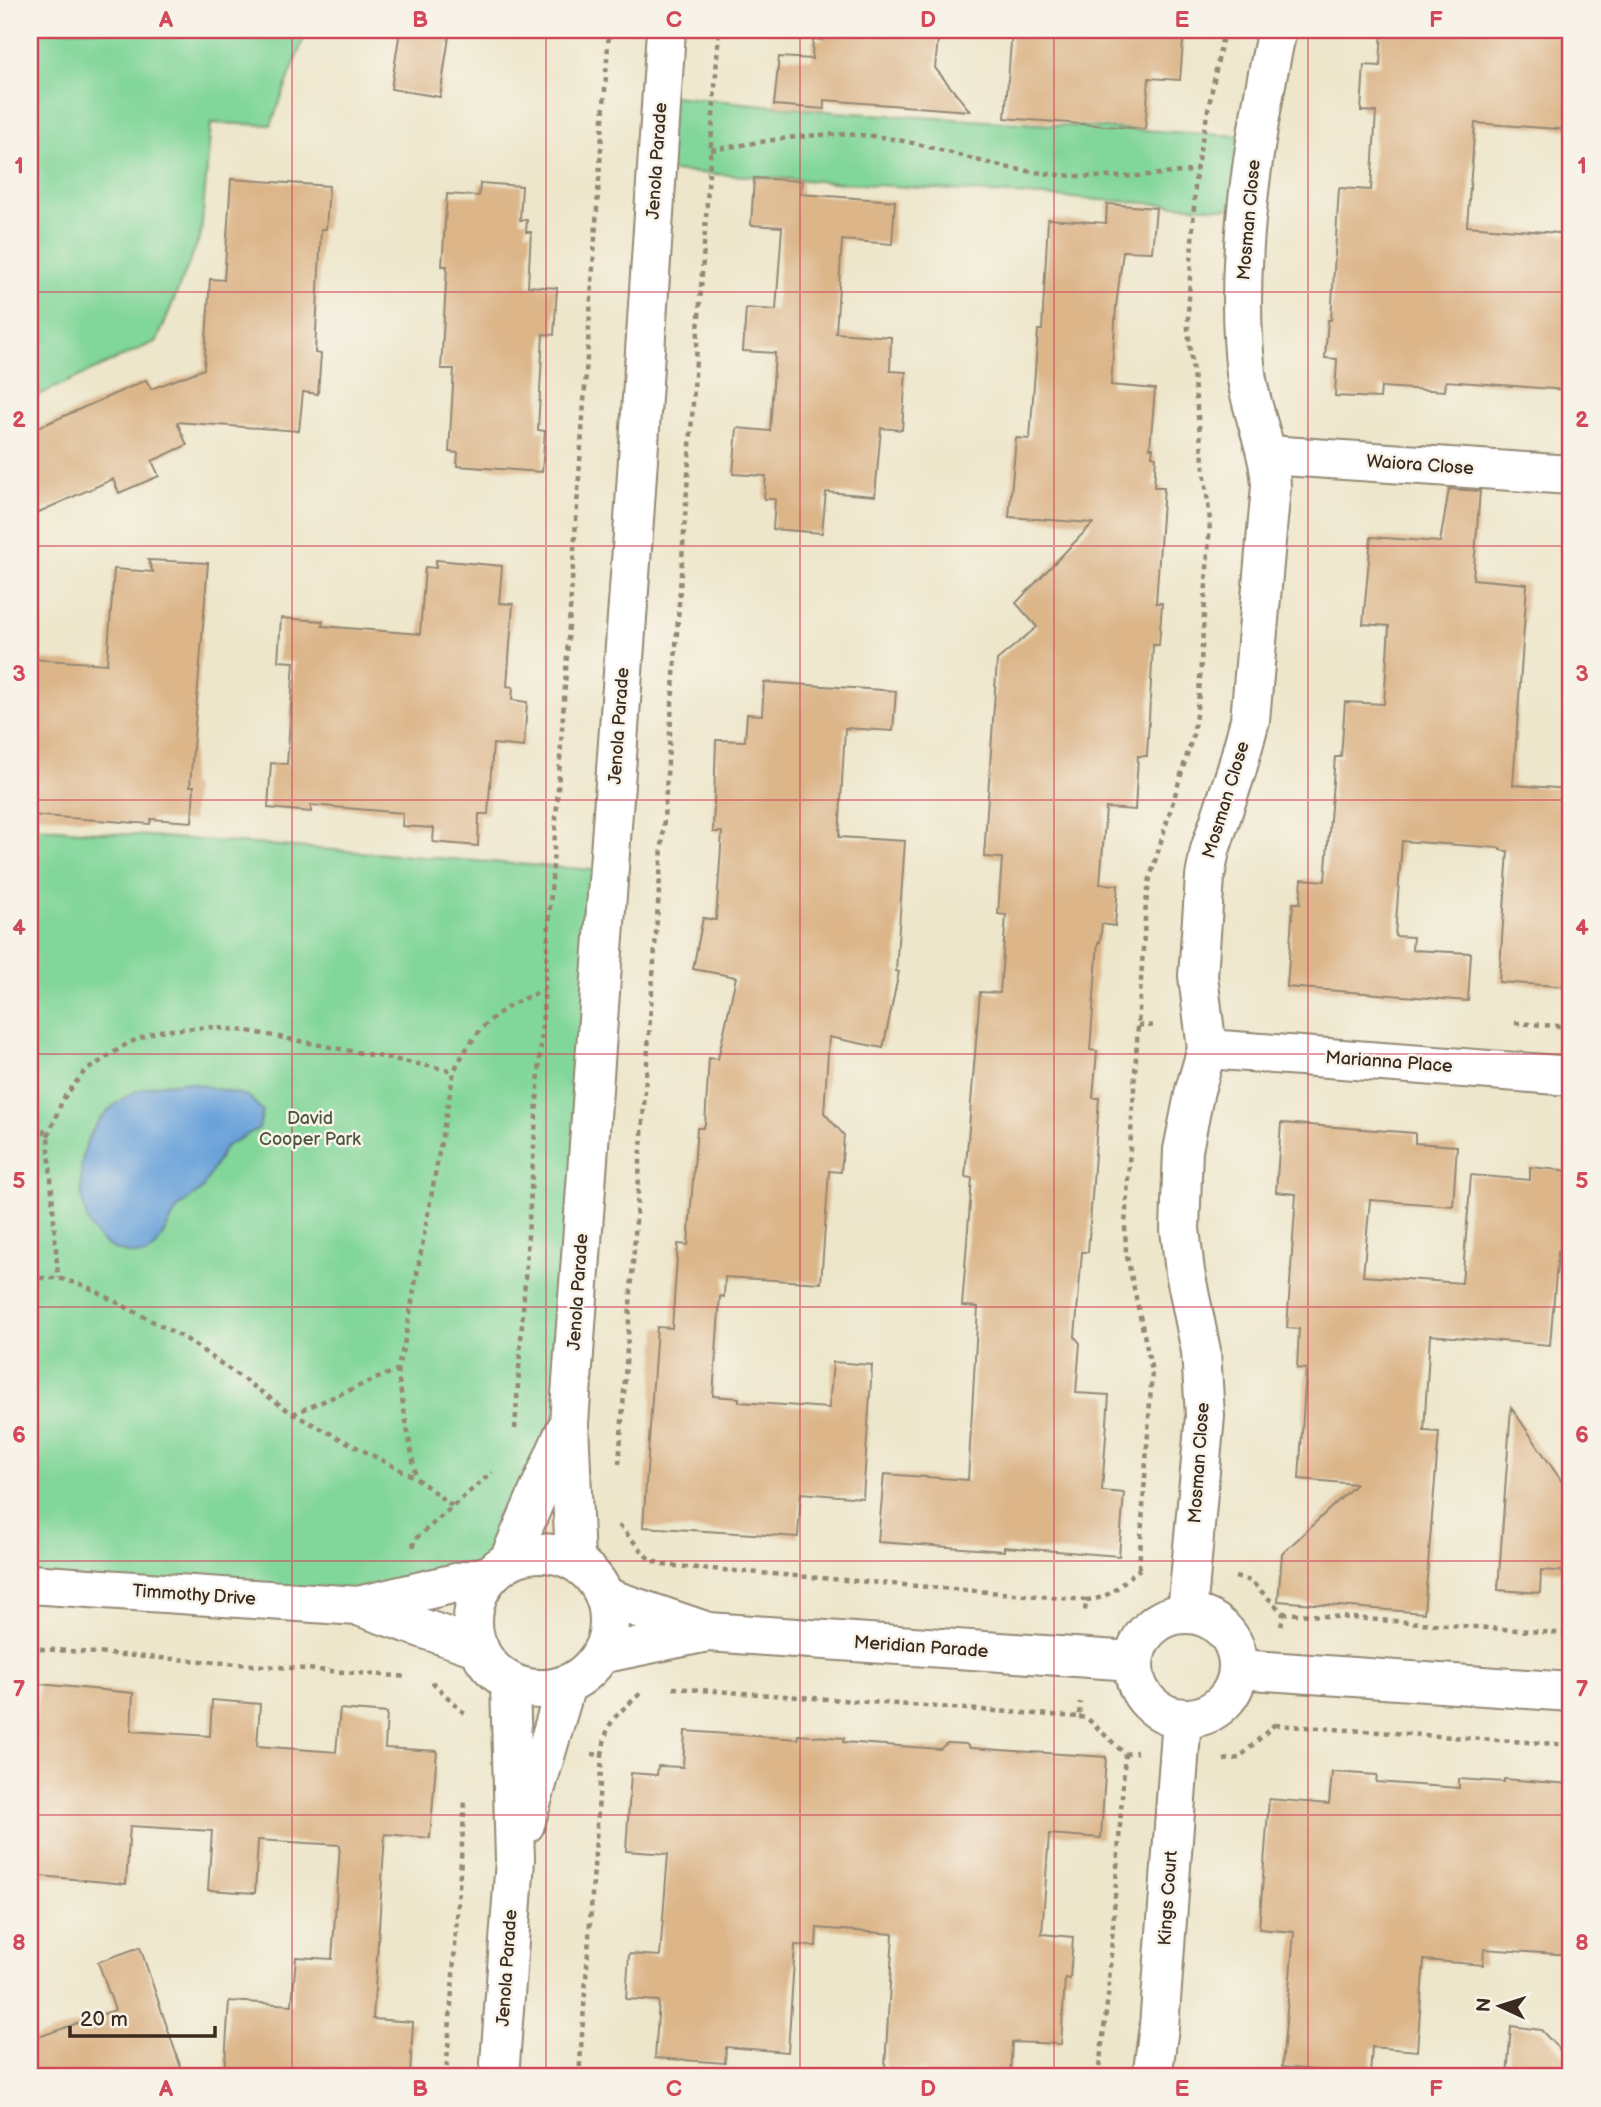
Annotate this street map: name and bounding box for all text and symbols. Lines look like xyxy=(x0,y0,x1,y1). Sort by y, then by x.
text: A xyxy=(158,6,174,34)
text: B xyxy=(412,6,428,34)
text: C xyxy=(666,6,682,34)
text: D xyxy=(920,6,936,34)
text: E xyxy=(1175,6,1190,34)
text: F xyxy=(1429,6,1443,34)
street label: Jenola Parade xyxy=(642,102,672,220)
text: 1 xyxy=(14,152,24,180)
text: 1 xyxy=(1577,152,1587,180)
street label: Mosman Close xyxy=(1233,158,1265,281)
text: 2 xyxy=(12,406,26,434)
text: 2 xyxy=(1575,406,1589,434)
street label: Waiora Close xyxy=(1366,451,1475,479)
text: 3 xyxy=(12,660,26,688)
text: 3 xyxy=(1575,660,1589,688)
street label: Jenola Parade xyxy=(604,667,634,785)
street label: Mosman Close xyxy=(1198,739,1254,861)
text: 4 xyxy=(12,914,26,942)
text: 4 xyxy=(1575,914,1589,942)
street label: Marianna Place xyxy=(1325,1047,1454,1077)
park label: David Cooper Park xyxy=(259,1108,361,1150)
text: 5 xyxy=(12,1167,26,1195)
text: 5 xyxy=(1575,1167,1589,1195)
street label: Jenola Parade xyxy=(563,1233,593,1351)
street label: Mosman Close xyxy=(1184,1401,1214,1524)
text: 6 xyxy=(12,1421,26,1449)
text: 6 xyxy=(1575,1421,1589,1449)
street label: Timmothy Drive xyxy=(132,1580,257,1610)
street label: Meridian Parade xyxy=(853,1632,989,1662)
text: 7 xyxy=(13,1675,26,1703)
text: 7 xyxy=(1576,1675,1589,1703)
street label: Kings Court xyxy=(1154,1849,1182,1946)
street label: Jenola Parade xyxy=(492,1909,522,2027)
text: 8 xyxy=(12,1929,26,1957)
text: 8 xyxy=(1575,1929,1589,1957)
north arrow xyxy=(1464,1970,1534,2040)
scale bar xyxy=(70,1995,215,2039)
text: N xyxy=(1473,1997,1497,2013)
text: 20 m xyxy=(80,2007,128,2032)
text: A xyxy=(158,2075,174,2103)
text: B xyxy=(412,2075,428,2103)
text: C xyxy=(666,2075,682,2103)
text: D xyxy=(920,2075,936,2103)
text: E xyxy=(1175,2075,1190,2103)
text: F xyxy=(1429,2075,1443,2103)

